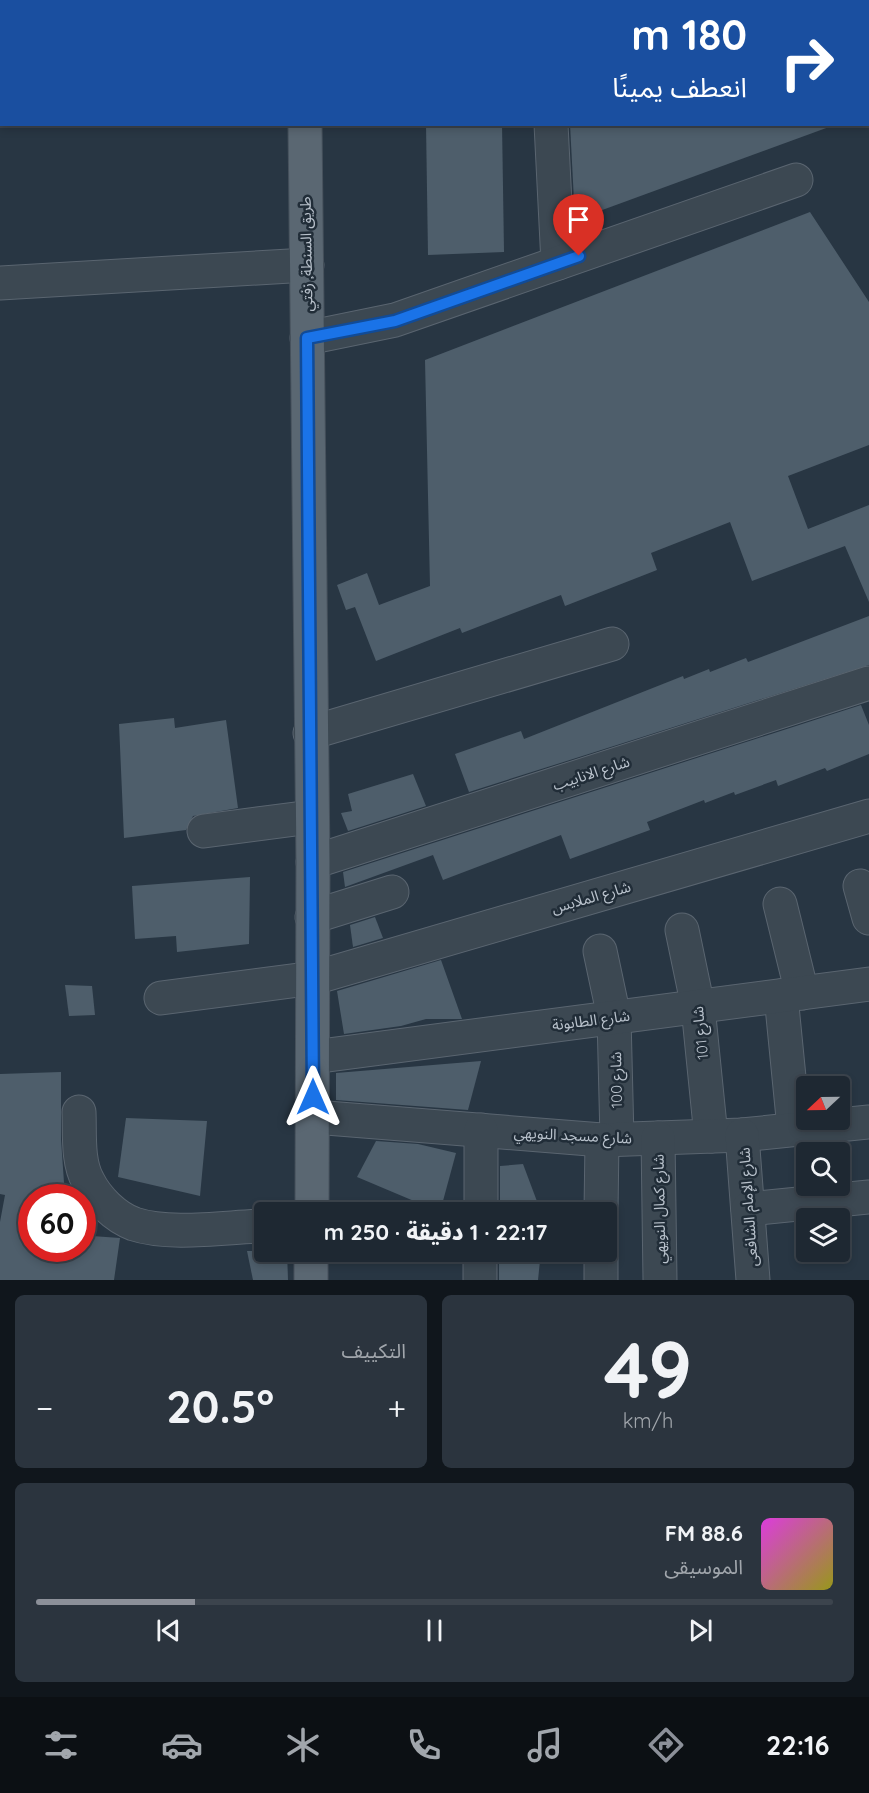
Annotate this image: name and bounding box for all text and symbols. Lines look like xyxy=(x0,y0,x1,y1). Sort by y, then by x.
text: 180 m xyxy=(631,8,747,61)
icon: right xyxy=(768,24,846,102)
text: انعطف يمينًا xyxy=(612,70,747,104)
pin xyxy=(553,194,604,256)
street label: طريق السنطة, زفتي xyxy=(295,196,319,312)
icon: arrive xyxy=(562,203,595,236)
street label: شارع الانابيب xyxy=(550,752,633,797)
street label: شارع الملابس xyxy=(549,877,634,920)
street label: شارع 101 xyxy=(688,1005,715,1061)
street label: شارع الطابونة xyxy=(551,1006,632,1037)
street label: شارع 100 xyxy=(606,1051,629,1109)
position arrow xyxy=(281,1065,345,1129)
north arrow xyxy=(796,1076,850,1130)
map controls xyxy=(796,1076,850,1262)
street label: شارع مسجد النويهي xyxy=(513,1122,633,1151)
button: search xyxy=(796,1142,850,1196)
street label: شارع الإمام الشافعى xyxy=(734,1146,765,1267)
street label: شارع كمال النويهي xyxy=(649,1154,672,1264)
speed limit sign: 60 xyxy=(18,1184,96,1262)
button: layers xyxy=(796,1208,850,1262)
text: 22:17 · 1 دقيقة · 250 m xyxy=(324,1218,547,1246)
text: 49 xyxy=(604,1320,692,1418)
text: التكييف xyxy=(342,1338,406,1363)
text: 20.5° xyxy=(166,1378,274,1434)
text: − xyxy=(36,1387,53,1428)
text: + xyxy=(387,1387,406,1428)
text: km/h xyxy=(623,1408,673,1433)
text: 88.6 FM xyxy=(665,1519,743,1547)
text: الموسيقى xyxy=(664,1554,743,1579)
icon: previous xyxy=(152,1614,185,1647)
icon: pause xyxy=(418,1614,451,1647)
icon: next xyxy=(684,1614,717,1647)
icon: filters xyxy=(40,1724,82,1766)
icon: car xyxy=(161,1724,203,1766)
icon: climate xyxy=(282,1724,324,1766)
icon: phone xyxy=(403,1724,445,1766)
icon: music xyxy=(524,1724,566,1766)
icon: directions xyxy=(645,1724,687,1766)
text: 22:16 xyxy=(766,1728,829,1762)

